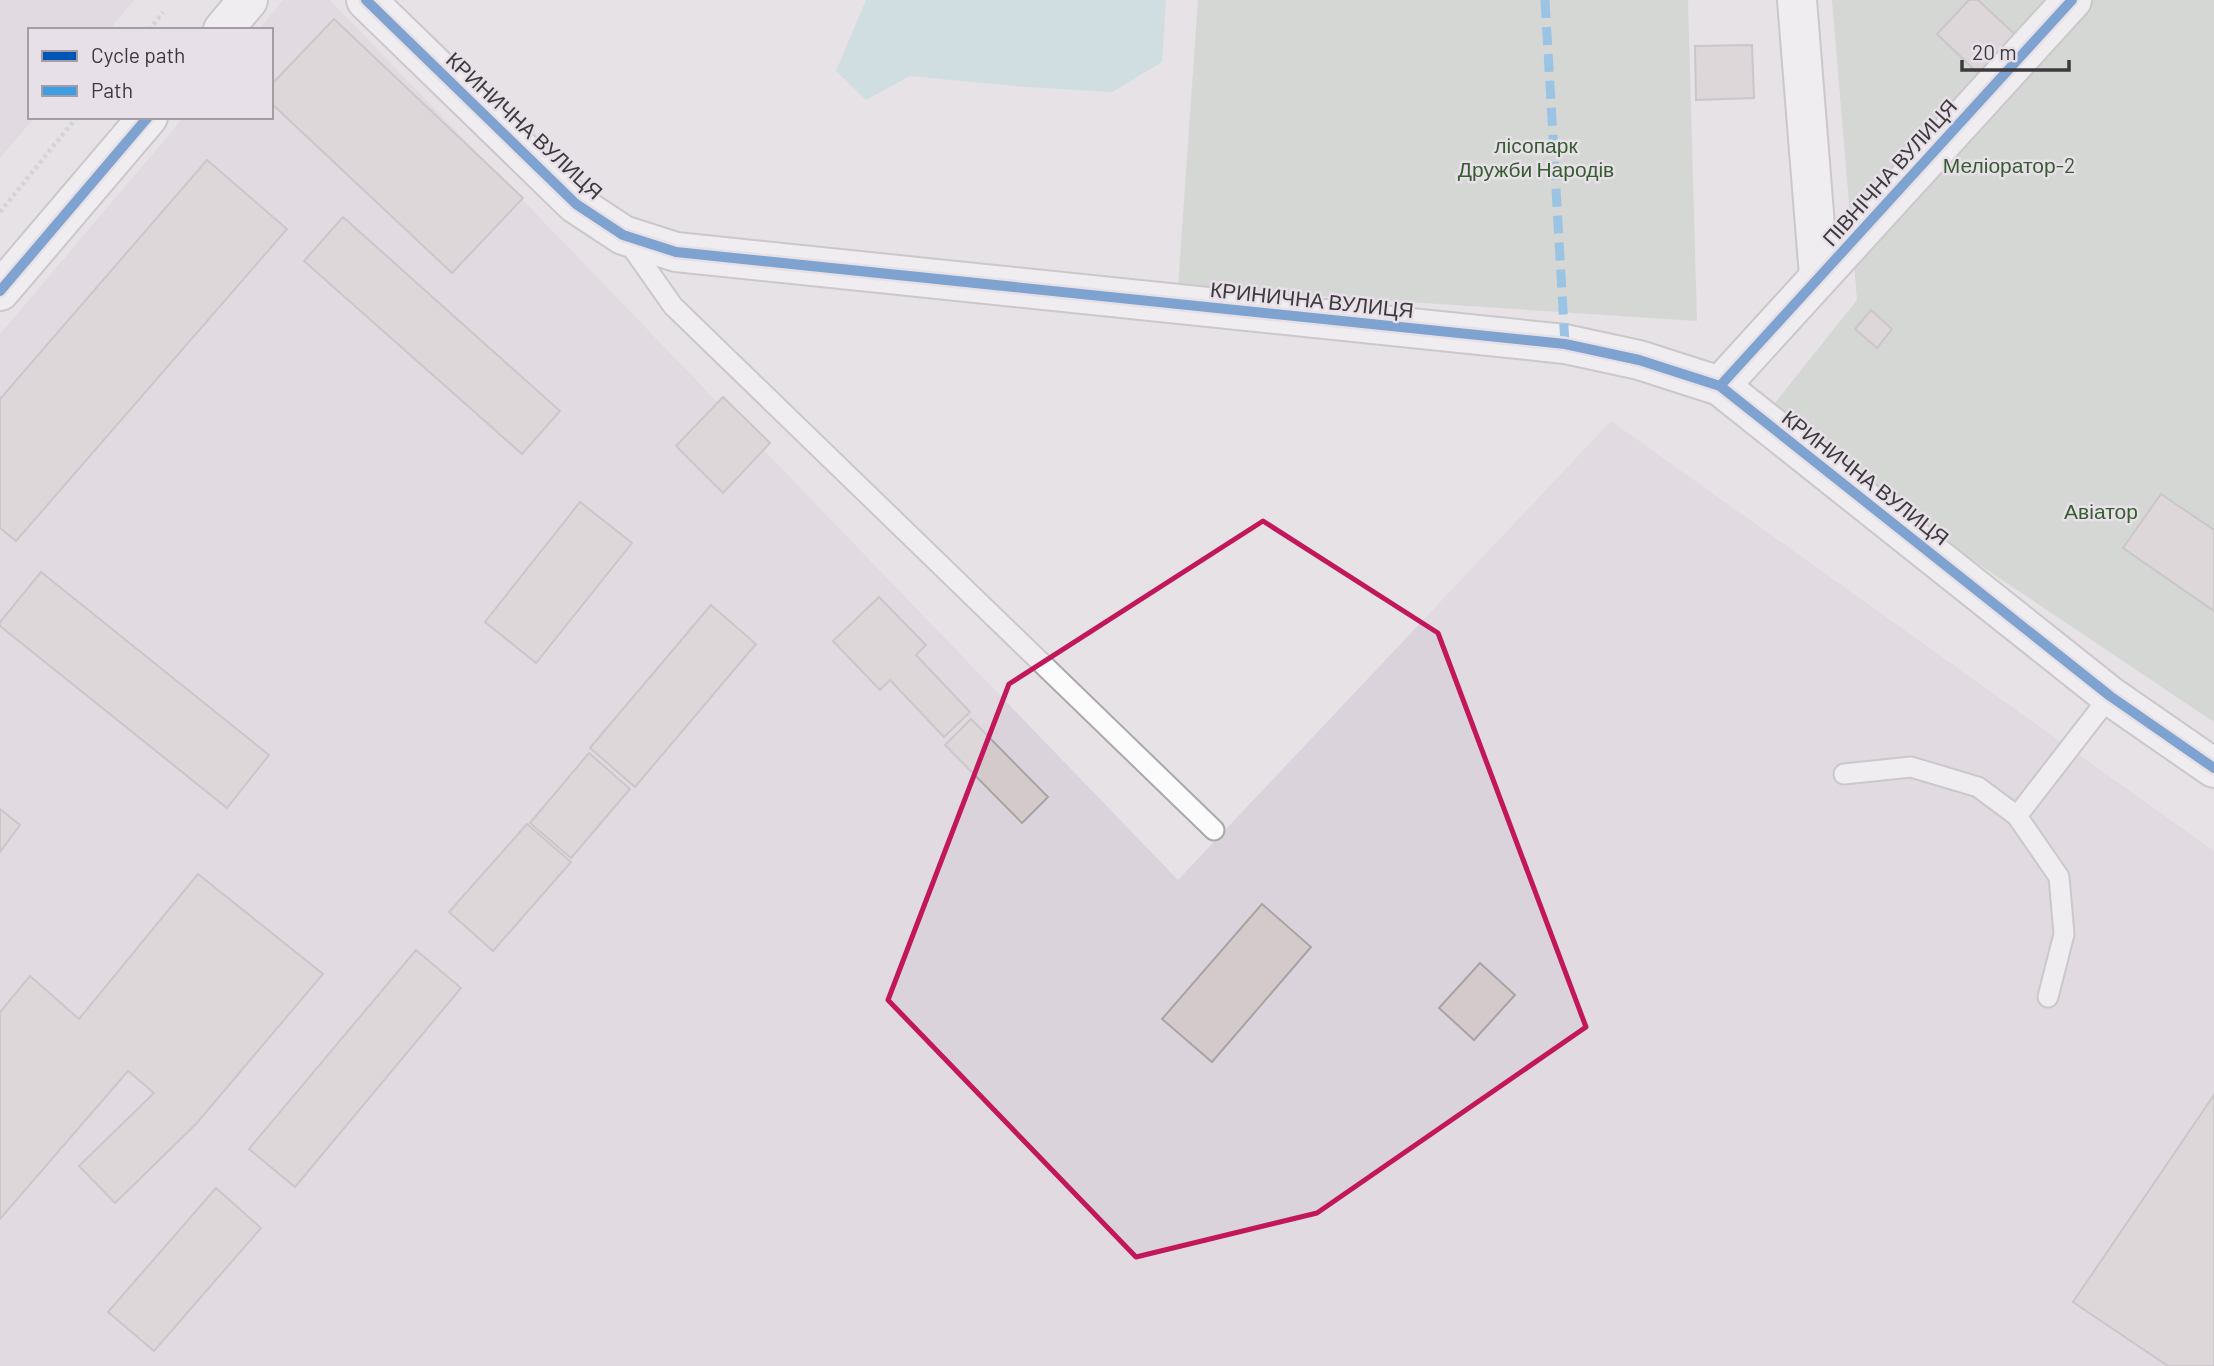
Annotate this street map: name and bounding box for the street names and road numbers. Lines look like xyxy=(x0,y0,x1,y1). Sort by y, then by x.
street label: КРИНИЧНА ВУЛИЦЯ xyxy=(442,46,608,204)
street label: ПІВНІЧНА ВУЛИЦЯ xyxy=(1817,93,1961,251)
street label: КРИНИЧНА ВУЛИЦЯ xyxy=(1209,276,1415,322)
street label: КРИНИЧНА ВУЛИЦЯ xyxy=(1778,404,1954,550)

